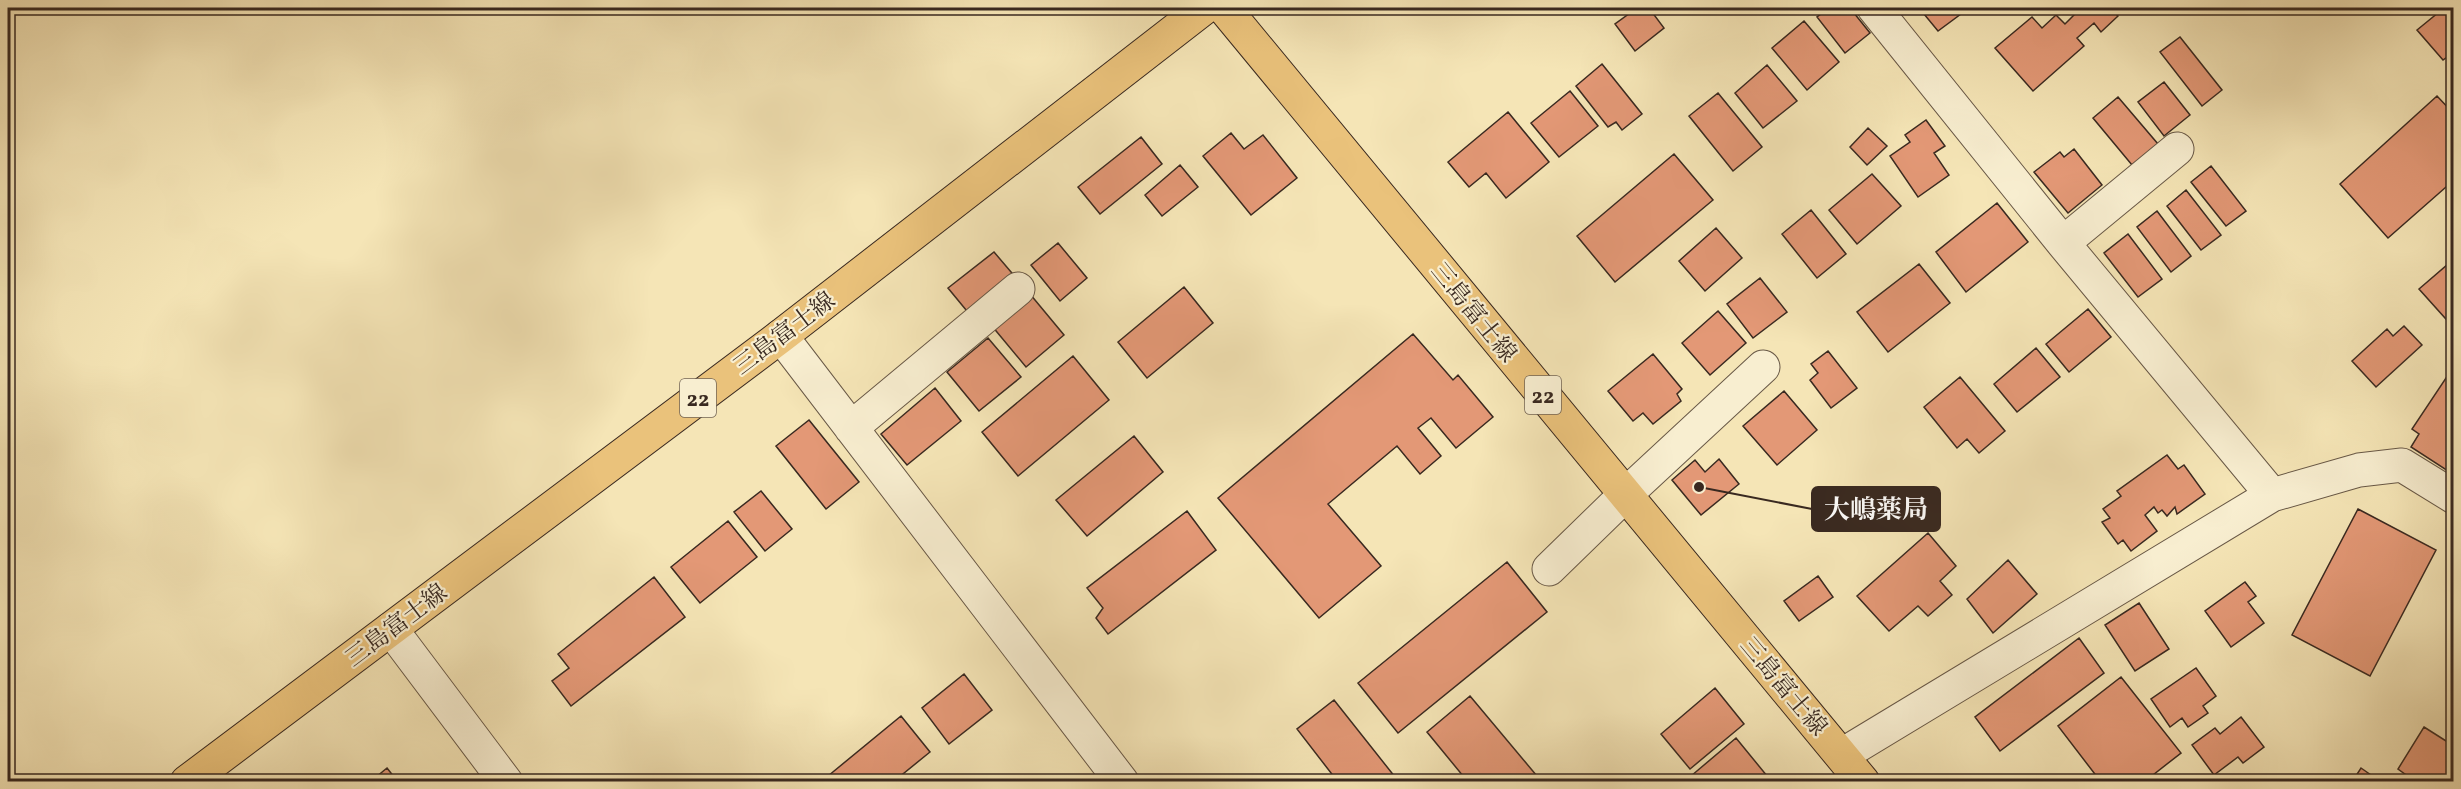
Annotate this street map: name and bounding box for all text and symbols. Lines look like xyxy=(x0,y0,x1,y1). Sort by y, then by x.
street label: 三島富士線 xyxy=(1421,256,1523,371)
street label: 三島富士線 xyxy=(727,285,843,384)
road number: 22 xyxy=(1525,376,1561,414)
road number: 22 xyxy=(680,379,716,417)
callout: 大嶋薬局 xyxy=(1812,487,1940,531)
text: 大嶋薬局 xyxy=(1824,493,1928,529)
street label: 三島富士線 xyxy=(339,577,455,676)
street label: 三島富士線 xyxy=(1731,630,1834,744)

